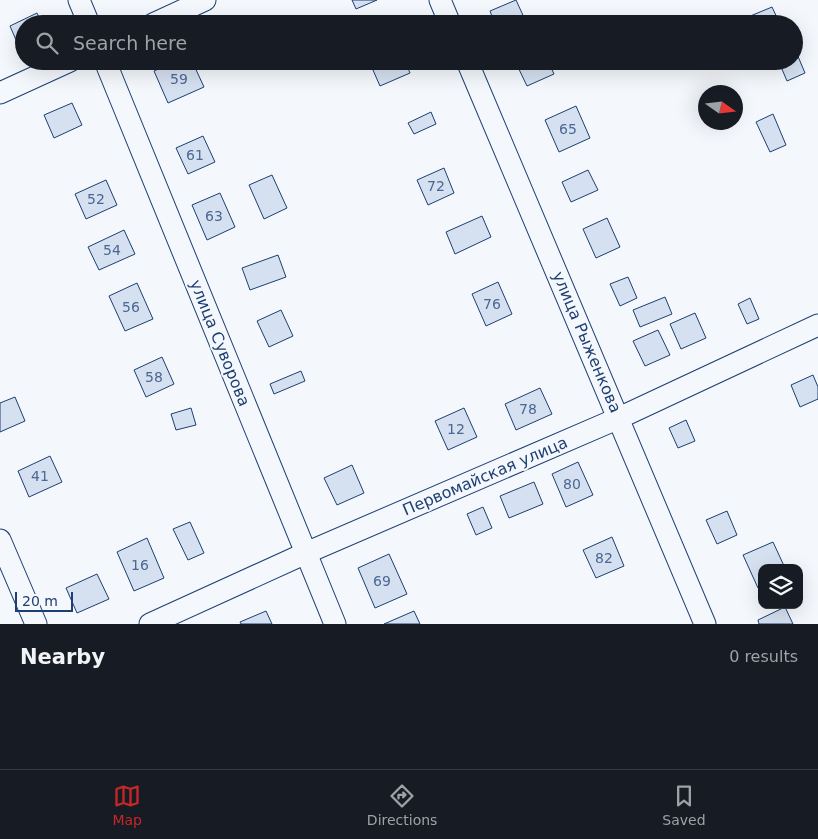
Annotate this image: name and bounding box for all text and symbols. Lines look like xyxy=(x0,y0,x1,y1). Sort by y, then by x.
search box xyxy=(15,15,803,70)
icon: search xyxy=(33,29,61,57)
text: Search here xyxy=(73,32,187,54)
house number: 59 xyxy=(170,71,188,87)
north arrow xyxy=(698,85,743,130)
house number: 65 xyxy=(559,121,577,137)
house number: 61 xyxy=(186,147,204,163)
house number: 72 xyxy=(427,178,445,194)
house number: 52 xyxy=(87,191,105,207)
house number: 63 xyxy=(205,208,223,224)
house number: 54 xyxy=(103,242,121,258)
street label: улица Рыженкова xyxy=(549,269,625,415)
street label: улица Суворова xyxy=(186,277,254,409)
house number: 76 xyxy=(483,296,501,312)
house number: 56 xyxy=(122,299,140,315)
house number: 58 xyxy=(145,369,163,385)
house number: 78 xyxy=(519,401,537,417)
house number: 12 xyxy=(447,421,465,437)
street label: Первомайская улица xyxy=(400,433,570,519)
house number: 41 xyxy=(31,468,49,484)
house number: 80 xyxy=(563,476,581,492)
house number: 82 xyxy=(595,550,613,566)
house number: 16 xyxy=(131,557,149,573)
map controls xyxy=(758,564,803,609)
button: layers xyxy=(758,564,803,609)
house number: 69 xyxy=(373,573,391,589)
scale bar xyxy=(15,589,72,612)
text: 20 m xyxy=(22,593,58,609)
text: Nearby xyxy=(20,645,105,669)
text: 0 results xyxy=(729,647,798,666)
tab: Map xyxy=(112,782,142,828)
tab: Directions xyxy=(367,782,437,828)
tab: Saved xyxy=(662,782,706,828)

